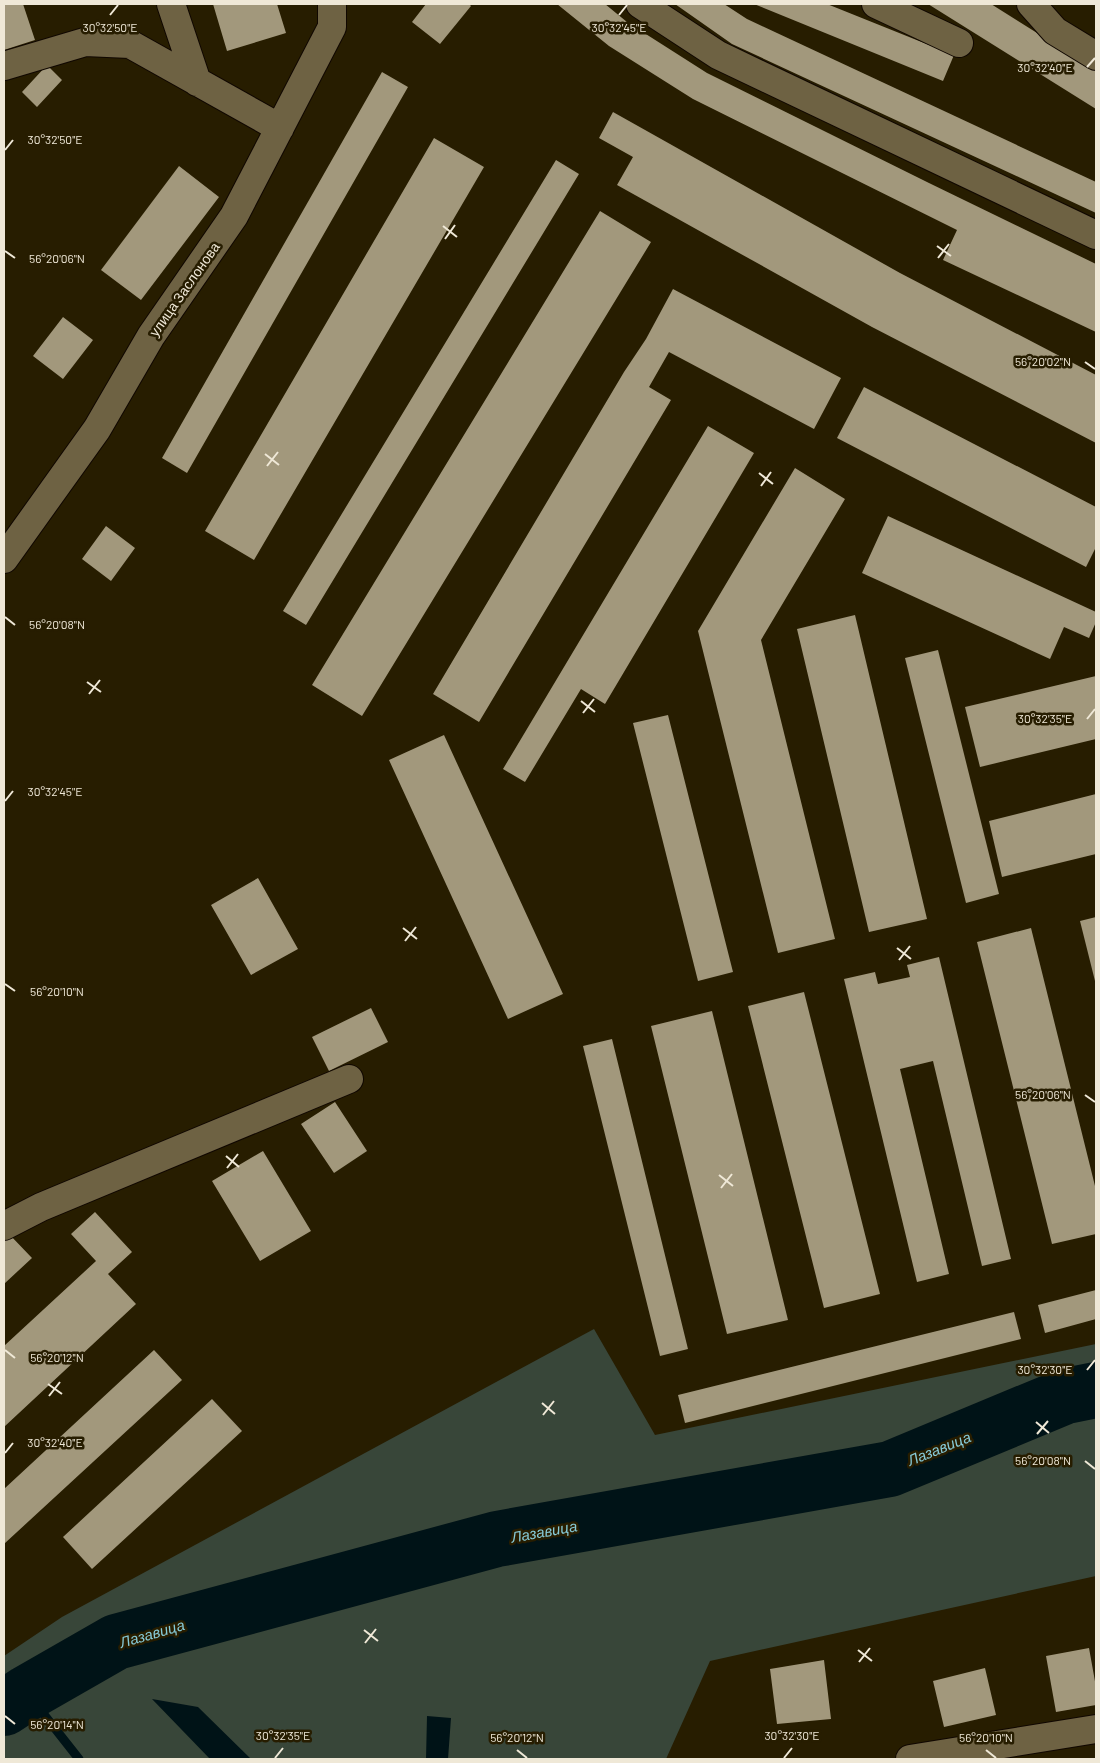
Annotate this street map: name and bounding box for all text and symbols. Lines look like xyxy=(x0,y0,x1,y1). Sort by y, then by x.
text: 30°32'50"E xyxy=(82,20,138,34)
text: 30°32'45"E xyxy=(592,20,646,34)
text: 30°32'40"E xyxy=(1017,60,1073,74)
text: 30°32'50"E xyxy=(27,132,83,146)
street label: улица Заслонова xyxy=(145,238,223,339)
text: 56°20'06"N xyxy=(29,251,85,265)
text: 56°20'02"N xyxy=(1015,354,1071,368)
text: 56°20'08"N xyxy=(29,617,85,631)
text: 30°32'35"E xyxy=(1018,711,1072,725)
text: 30°32'45"E xyxy=(28,784,82,798)
text: 56°20'10"N xyxy=(30,984,84,998)
text: 56°20'06"N xyxy=(1015,1087,1071,1101)
text: 56°20'12"N xyxy=(30,1350,84,1364)
text: 30°32'30"E xyxy=(1017,1362,1073,1376)
water label: Лазавица xyxy=(904,1427,973,1469)
text: 30°32'40"E xyxy=(27,1435,83,1449)
text: 56°20'08"N xyxy=(1015,1453,1071,1467)
water label: Лазавица xyxy=(509,1516,578,1546)
water label: Лазавица xyxy=(116,1615,187,1651)
text: 56°20'14"N xyxy=(30,1717,84,1731)
text: 30°32'35"E xyxy=(256,1728,310,1742)
text: 30°32'30"E xyxy=(764,1728,820,1742)
text: 56°20'12"N xyxy=(490,1730,544,1744)
text: 56°20'10"N xyxy=(959,1730,1013,1744)

